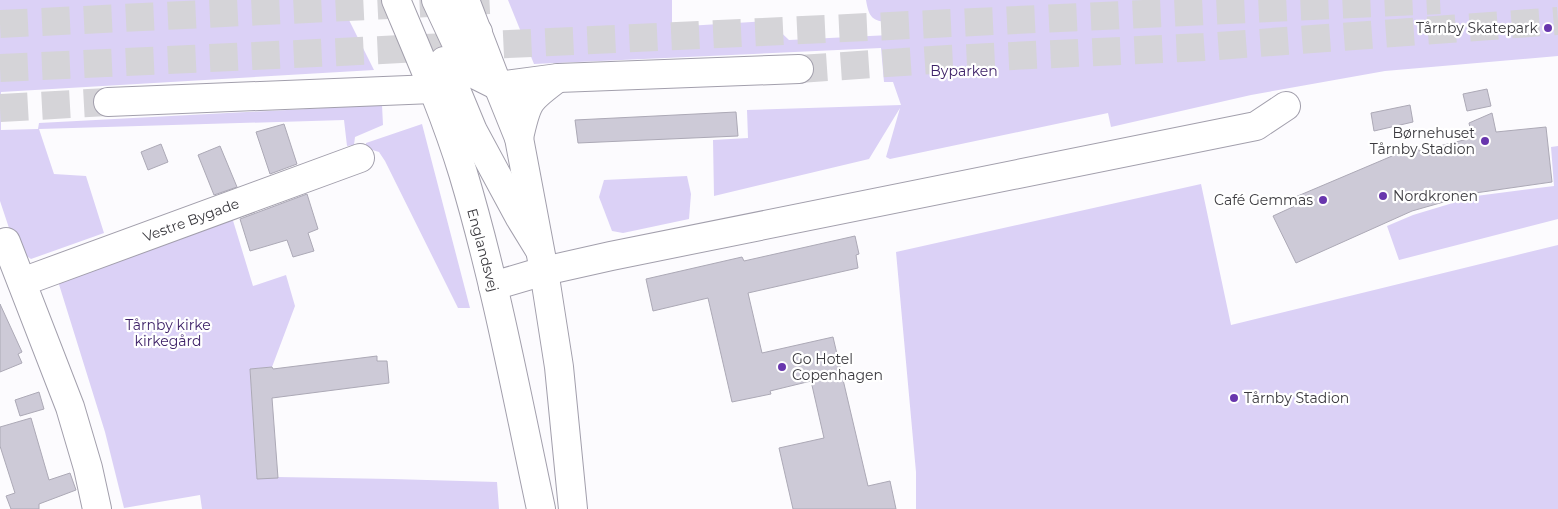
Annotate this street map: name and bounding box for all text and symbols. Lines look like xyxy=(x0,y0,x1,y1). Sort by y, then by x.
place label: Tårnby Skatepark xyxy=(1416,19,1539,37)
marker: Tårnby Skatepark xyxy=(1542,22,1554,34)
park label: Byparken xyxy=(930,62,998,80)
place label: Børnehuset Tårnby Stadion xyxy=(1370,124,1475,158)
marker: Børnehuset Tårnby Stadion xyxy=(1479,135,1491,147)
place label: Nordkronen xyxy=(1393,187,1478,205)
marker: Nordkronen xyxy=(1377,190,1389,202)
place label: Café Gemmas xyxy=(1214,191,1313,209)
street label: Vestre Bygade xyxy=(140,194,242,246)
marker: Café Gemmas xyxy=(1317,194,1329,206)
street label: Englandsvej xyxy=(463,206,503,294)
park label: Tårnby kirke kirkegård xyxy=(125,316,211,350)
place label: Go Hotel Copenhagen xyxy=(792,350,883,384)
marker: Go Hotel Copenhagen xyxy=(776,361,788,373)
place label: Tårnby Stadion xyxy=(1244,389,1349,407)
marker: Tårnby Stadion xyxy=(1228,392,1240,404)

